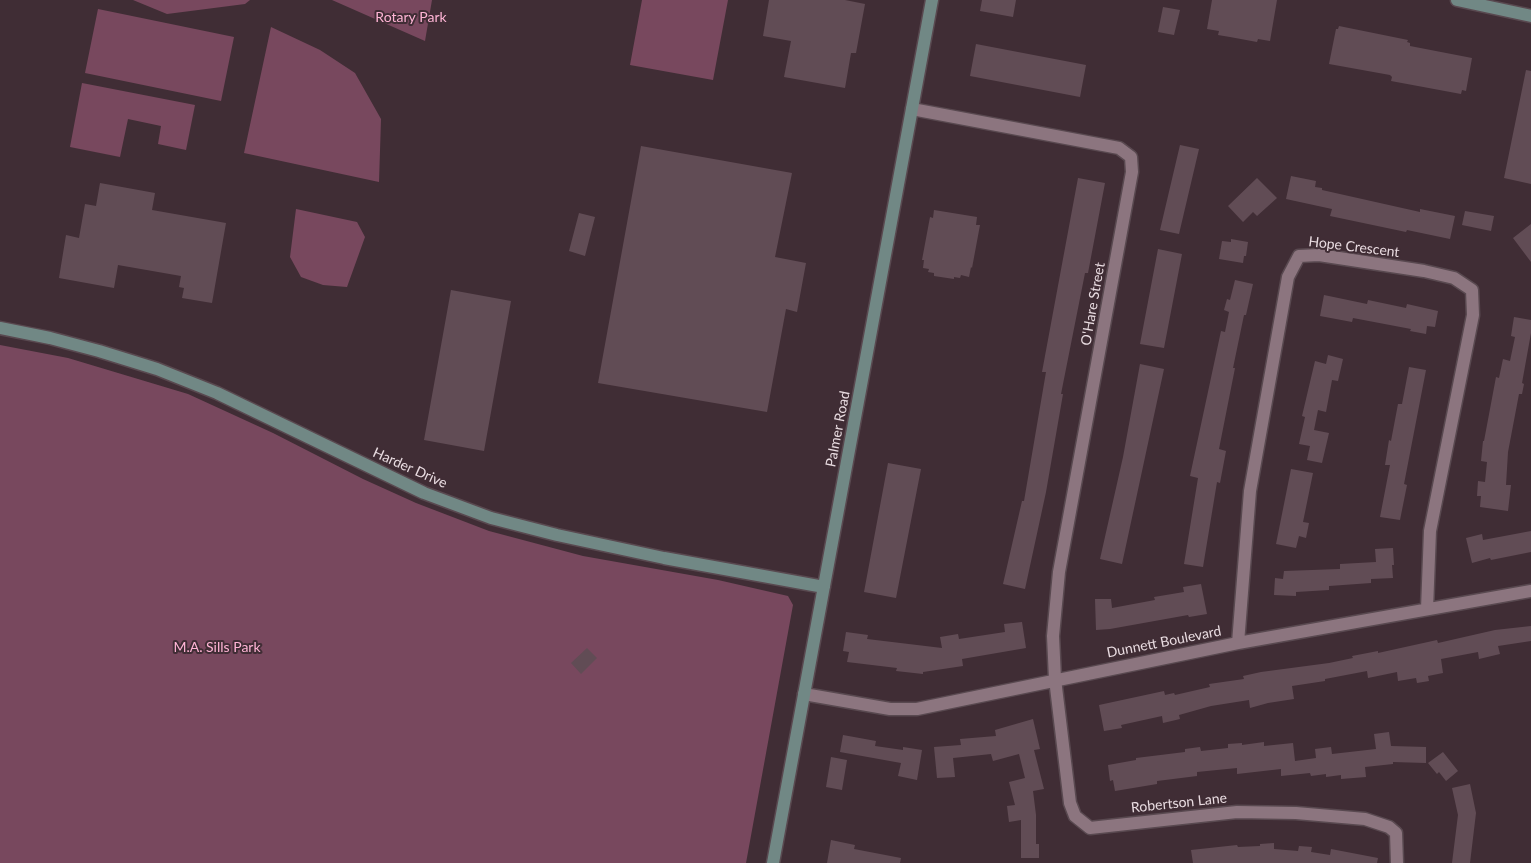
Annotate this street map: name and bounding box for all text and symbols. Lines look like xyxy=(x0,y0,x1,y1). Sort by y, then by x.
park label: Rotary Park xyxy=(375,9,447,25)
street label: Hope Crescent xyxy=(1308,233,1400,261)
street label: O'Hare Street xyxy=(1077,261,1109,347)
street label: Palmer Road xyxy=(822,390,854,468)
street label: Harder Drive xyxy=(370,444,450,492)
street label: Dunnett Boulevard xyxy=(1105,623,1223,661)
park label: M.A. Sills Park xyxy=(173,639,261,655)
street label: Robertson Lane xyxy=(1130,790,1228,816)

